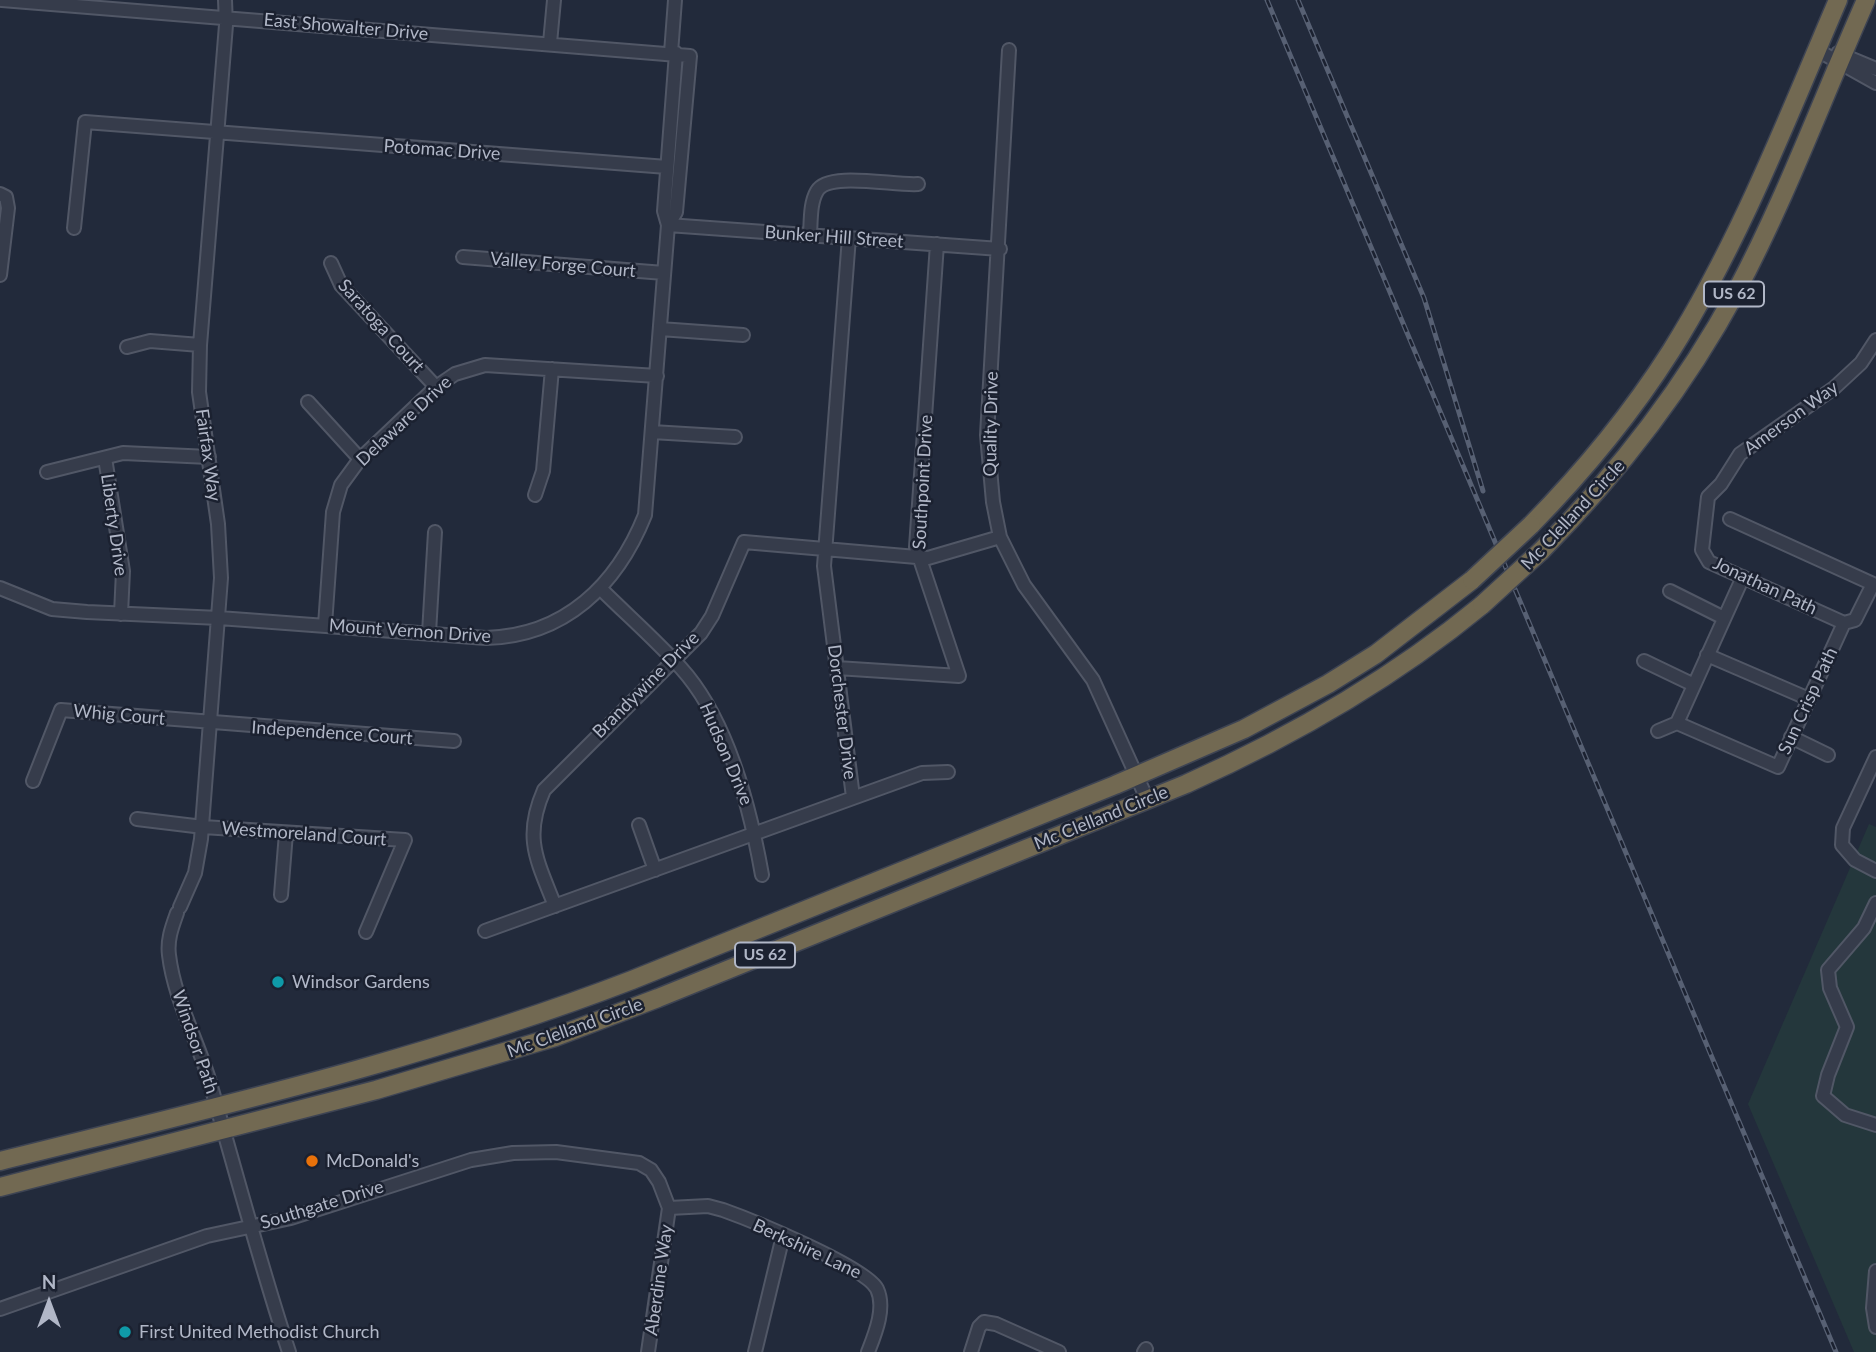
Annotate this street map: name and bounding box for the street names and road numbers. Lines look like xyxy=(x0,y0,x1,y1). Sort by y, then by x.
street label: East Showalter Drive xyxy=(263,9,429,45)
street label: Potomac Drive xyxy=(383,135,501,165)
street label: Bunker Hill Street xyxy=(764,221,904,253)
street label: Valley Forge Court xyxy=(489,248,637,282)
street label: Saratoga Court xyxy=(333,275,429,377)
road number: US 62 xyxy=(1704,282,1764,306)
street label: Delaware Drive xyxy=(352,371,456,471)
street label: Quality Drive xyxy=(979,371,1003,477)
street label: Amerson Way xyxy=(1740,377,1842,459)
street label: Fairfax Way xyxy=(191,407,225,503)
street label: Southpoint Drive xyxy=(909,414,937,550)
street label: Mc Clelland Circle xyxy=(1517,456,1629,574)
street label: Liberty Drive xyxy=(96,473,132,577)
street label: Jonathan Path xyxy=(1710,552,1820,620)
street label: Mount Vernon Drive xyxy=(328,615,492,647)
street label: Brandywine Drive xyxy=(588,627,704,743)
street label: Dorchester Drive xyxy=(823,643,861,781)
street label: Sun Crisp Path xyxy=(1774,644,1842,758)
street label: Hudson Drive xyxy=(695,699,757,809)
street label: Whig Court xyxy=(72,700,166,730)
street label: Independence Court xyxy=(251,717,413,749)
street label: Mc Clelland Circle xyxy=(1031,781,1171,855)
street label: Westmoreland Court xyxy=(221,817,387,851)
road number: US 62 xyxy=(735,942,795,967)
street label: Windsor Path xyxy=(167,987,223,1097)
street label: Mc Clelland Circle xyxy=(504,993,646,1063)
street label: Southgate Drive xyxy=(258,1176,386,1234)
street label: Berkshire Lane xyxy=(749,1215,865,1283)
street label: Aberdine Way xyxy=(641,1223,677,1337)

